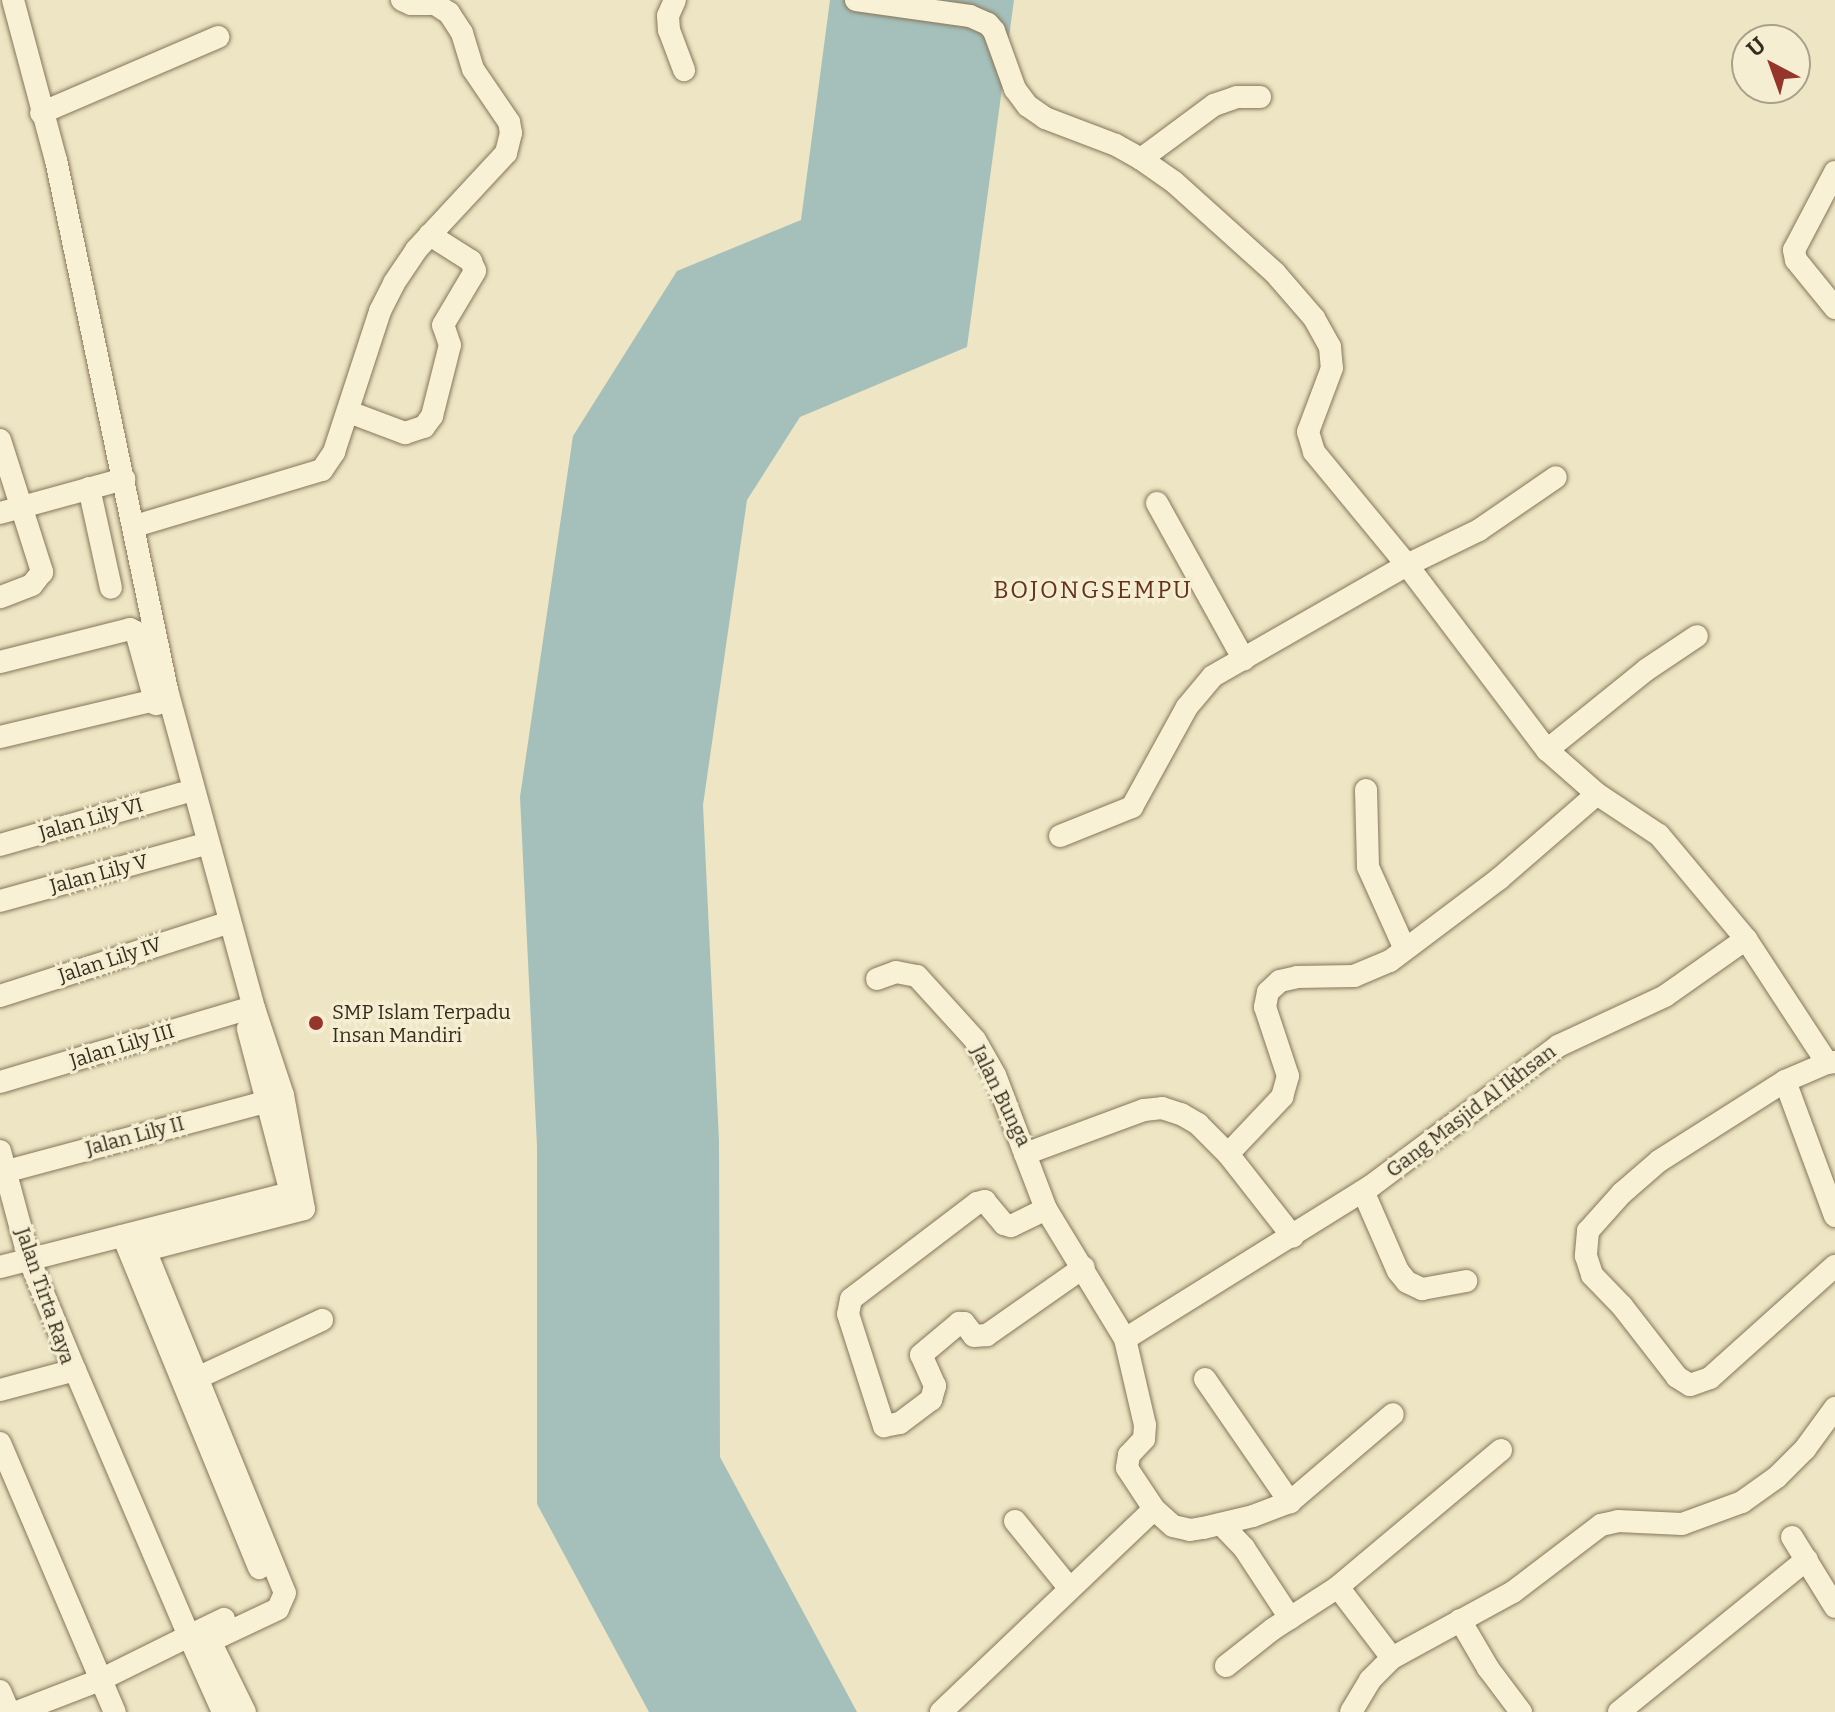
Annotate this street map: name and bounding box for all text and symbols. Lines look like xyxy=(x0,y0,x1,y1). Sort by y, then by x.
north arrow xyxy=(1731,24,1811,104)
text: U xyxy=(1741,31,1771,63)
district label: BOJONGSEMPU xyxy=(993,577,1193,605)
street label: Jalan Lily VI xyxy=(36,793,146,845)
street label: Jalan Lily V xyxy=(47,849,151,899)
street label: Jalan Lily IV xyxy=(55,932,165,988)
place label: SMP Islam Terpadu Insan Mandiri xyxy=(332,1000,511,1047)
marker: SMP Islam Terpadu Insan Mandiri xyxy=(307,1014,325,1032)
street label: Jalan Lily III xyxy=(67,1019,177,1073)
street label: Gang Masjid Al Ikhsan xyxy=(1382,1039,1560,1183)
street label: Jalan Bunga xyxy=(966,1041,1036,1151)
street label: Jalan Lily II xyxy=(83,1111,187,1161)
street label: Jalan Tirta Raya xyxy=(10,1225,80,1367)

